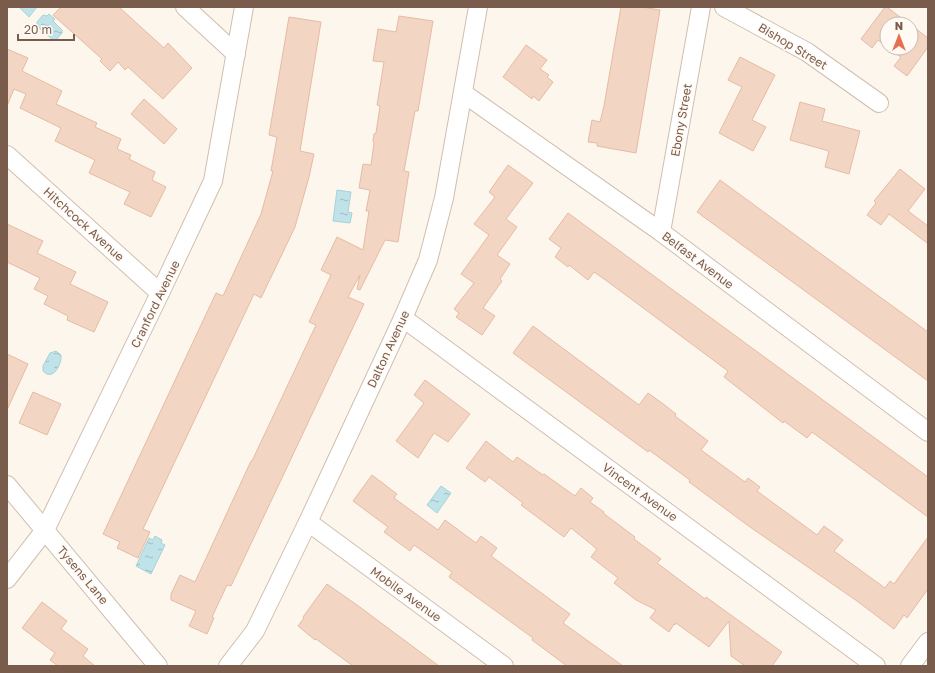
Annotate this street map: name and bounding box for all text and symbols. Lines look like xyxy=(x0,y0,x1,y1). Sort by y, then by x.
scale bar xyxy=(18,16,74,42)
north arrow xyxy=(879,16,919,56)
street label: Bishop Street xyxy=(756,19,830,73)
text: N xyxy=(895,19,903,32)
text: 20 m xyxy=(24,22,52,37)
street label: Ebony Street xyxy=(667,82,695,158)
street label: Hitchcock Avenue xyxy=(41,184,127,264)
street label: Belfast Avenue xyxy=(659,228,737,292)
street label: Cranford Avenue xyxy=(127,258,183,350)
street label: Dalton Avenue xyxy=(364,308,412,390)
street label: Vincent Avenue xyxy=(599,460,681,524)
street label: Tysens Lane xyxy=(54,543,112,607)
street label: Mobile Avenue xyxy=(368,563,444,625)

